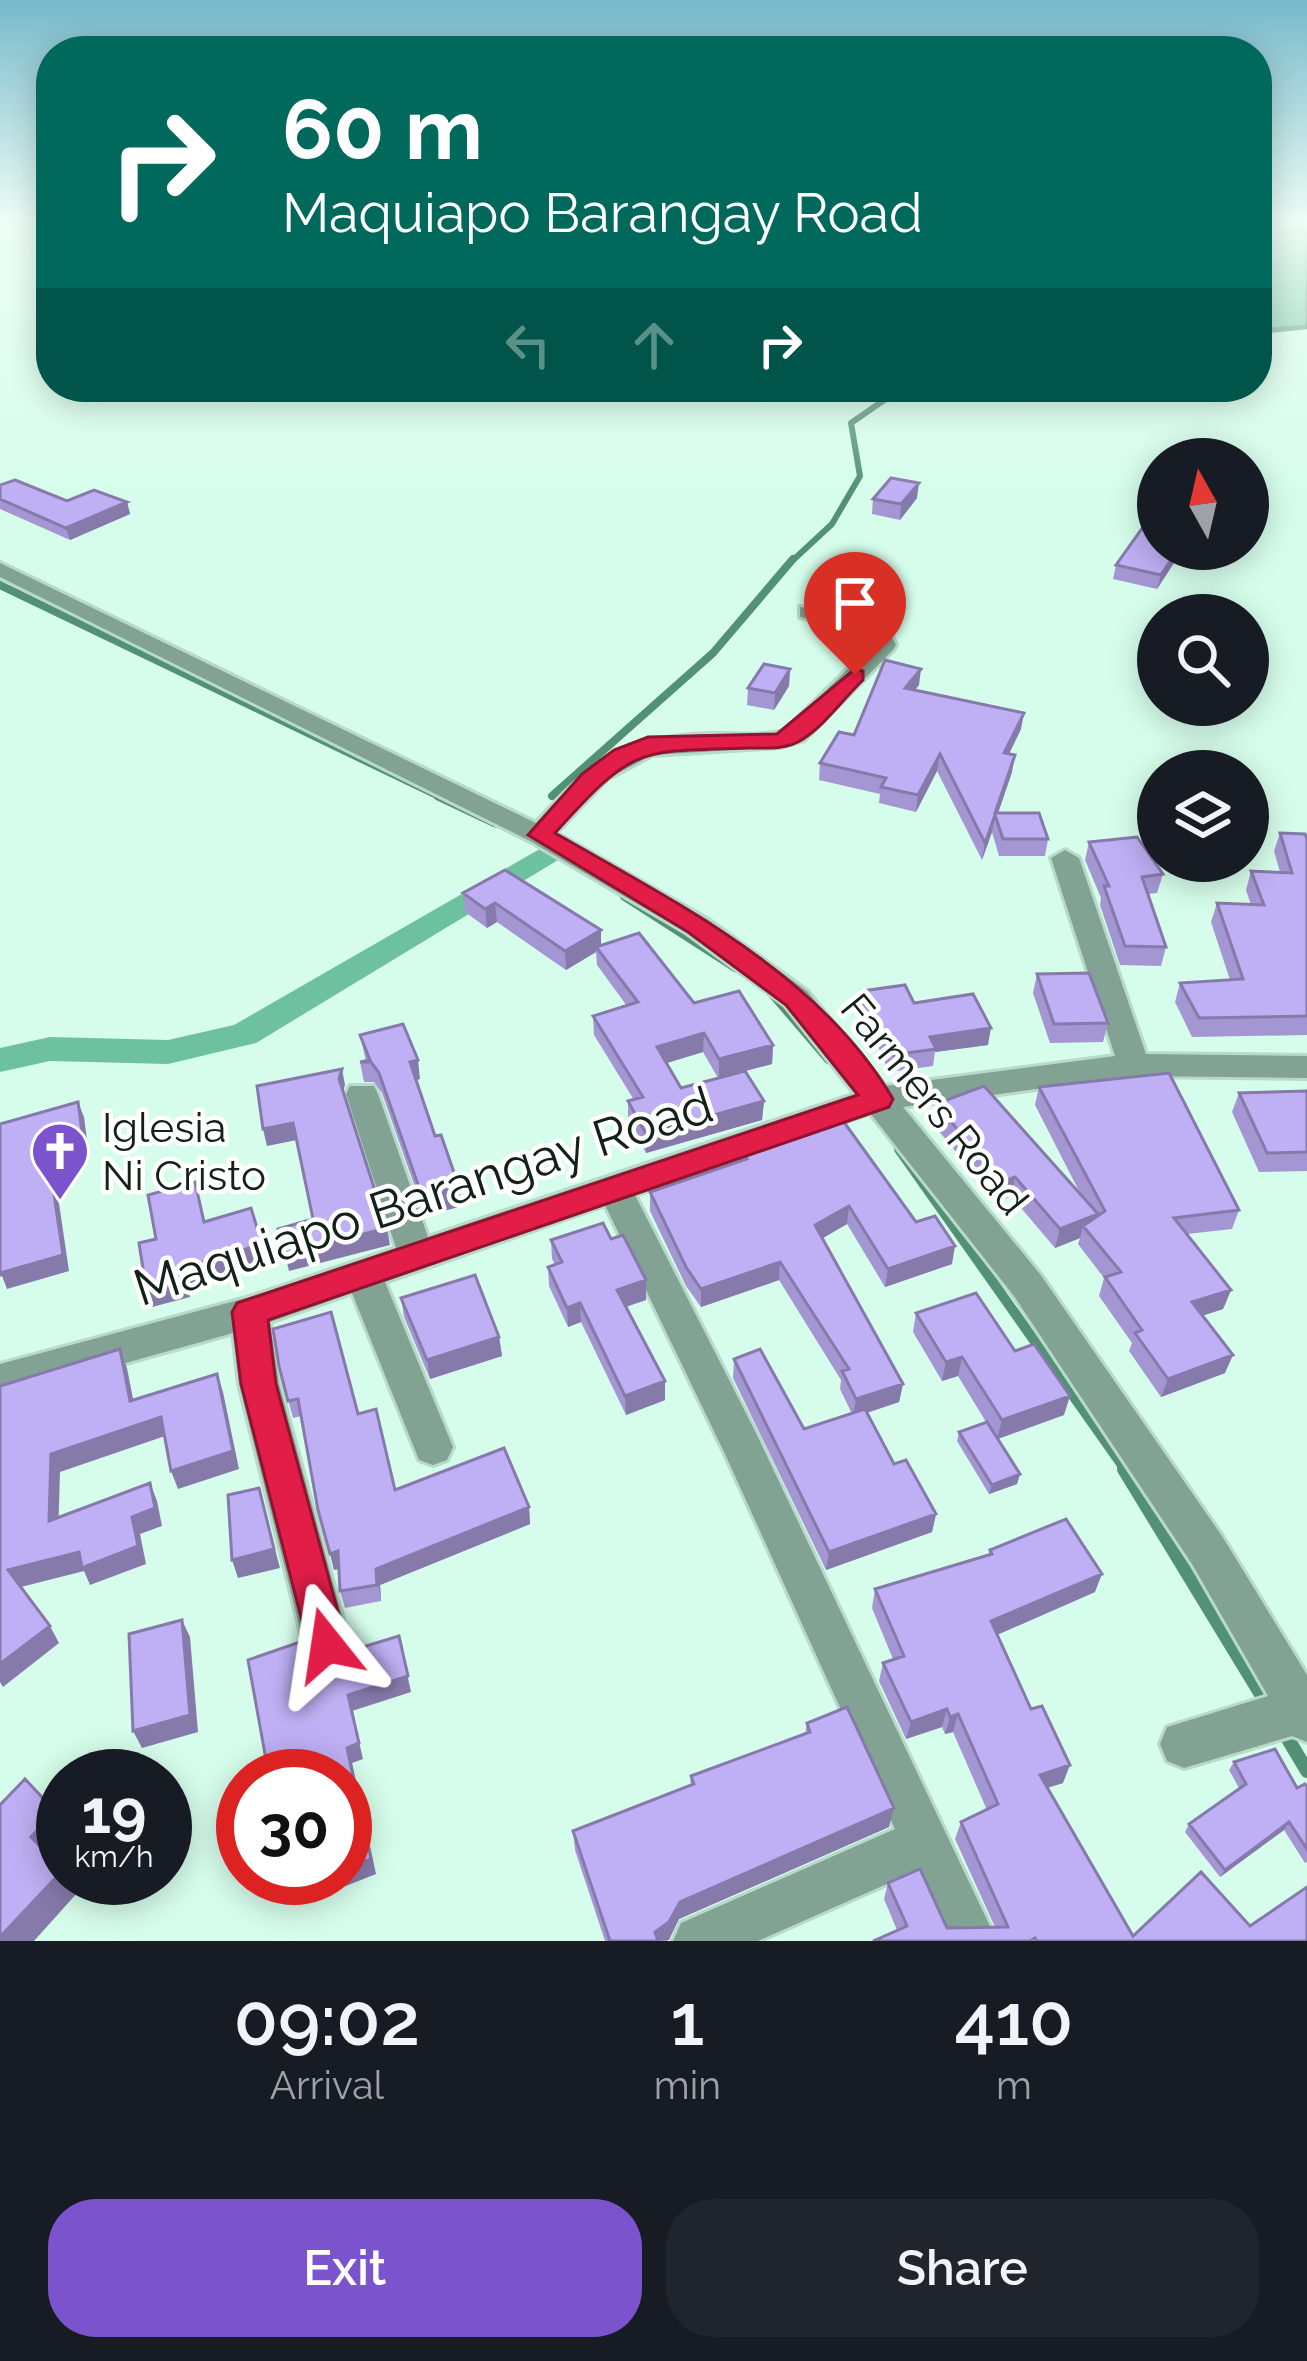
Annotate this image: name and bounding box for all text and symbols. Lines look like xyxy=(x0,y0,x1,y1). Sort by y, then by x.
text: 60 m xyxy=(282,80,483,179)
icon: right xyxy=(84,84,240,240)
text: Maquiapo Barangay Road xyxy=(282,181,923,245)
icon: left xyxy=(495,312,561,378)
icon: ahead xyxy=(621,312,687,378)
icon: right xyxy=(747,312,813,378)
north arrow xyxy=(1137,438,1269,570)
map controls xyxy=(1137,438,1269,882)
pin xyxy=(804,552,906,675)
icon: arrive xyxy=(822,570,888,636)
button: search xyxy=(1137,594,1269,726)
button: layers xyxy=(1137,750,1269,882)
street label: Farmers Road xyxy=(831,984,1038,1224)
street label: Maquiapo Barangay Road xyxy=(126,1074,720,1318)
place label: Iglesia Ni Cristo xyxy=(102,1103,266,1200)
church icon: Iglesia Ni Cristo xyxy=(29,1120,91,1202)
position arrow xyxy=(264,1582,390,1708)
speed limit sign: 30 xyxy=(216,1749,372,1905)
text: 19 xyxy=(82,1777,146,1847)
text: km/h xyxy=(74,1839,154,1874)
text: 09:02 xyxy=(234,1977,420,2062)
text: 1 xyxy=(670,1977,704,2062)
text: 410 xyxy=(955,1977,1073,2062)
text: Arrival xyxy=(270,2062,384,2108)
text: min xyxy=(654,2062,721,2108)
text: m xyxy=(996,2062,1032,2108)
button: Exit xyxy=(48,2199,642,2337)
button: Share xyxy=(666,2199,1259,2337)

